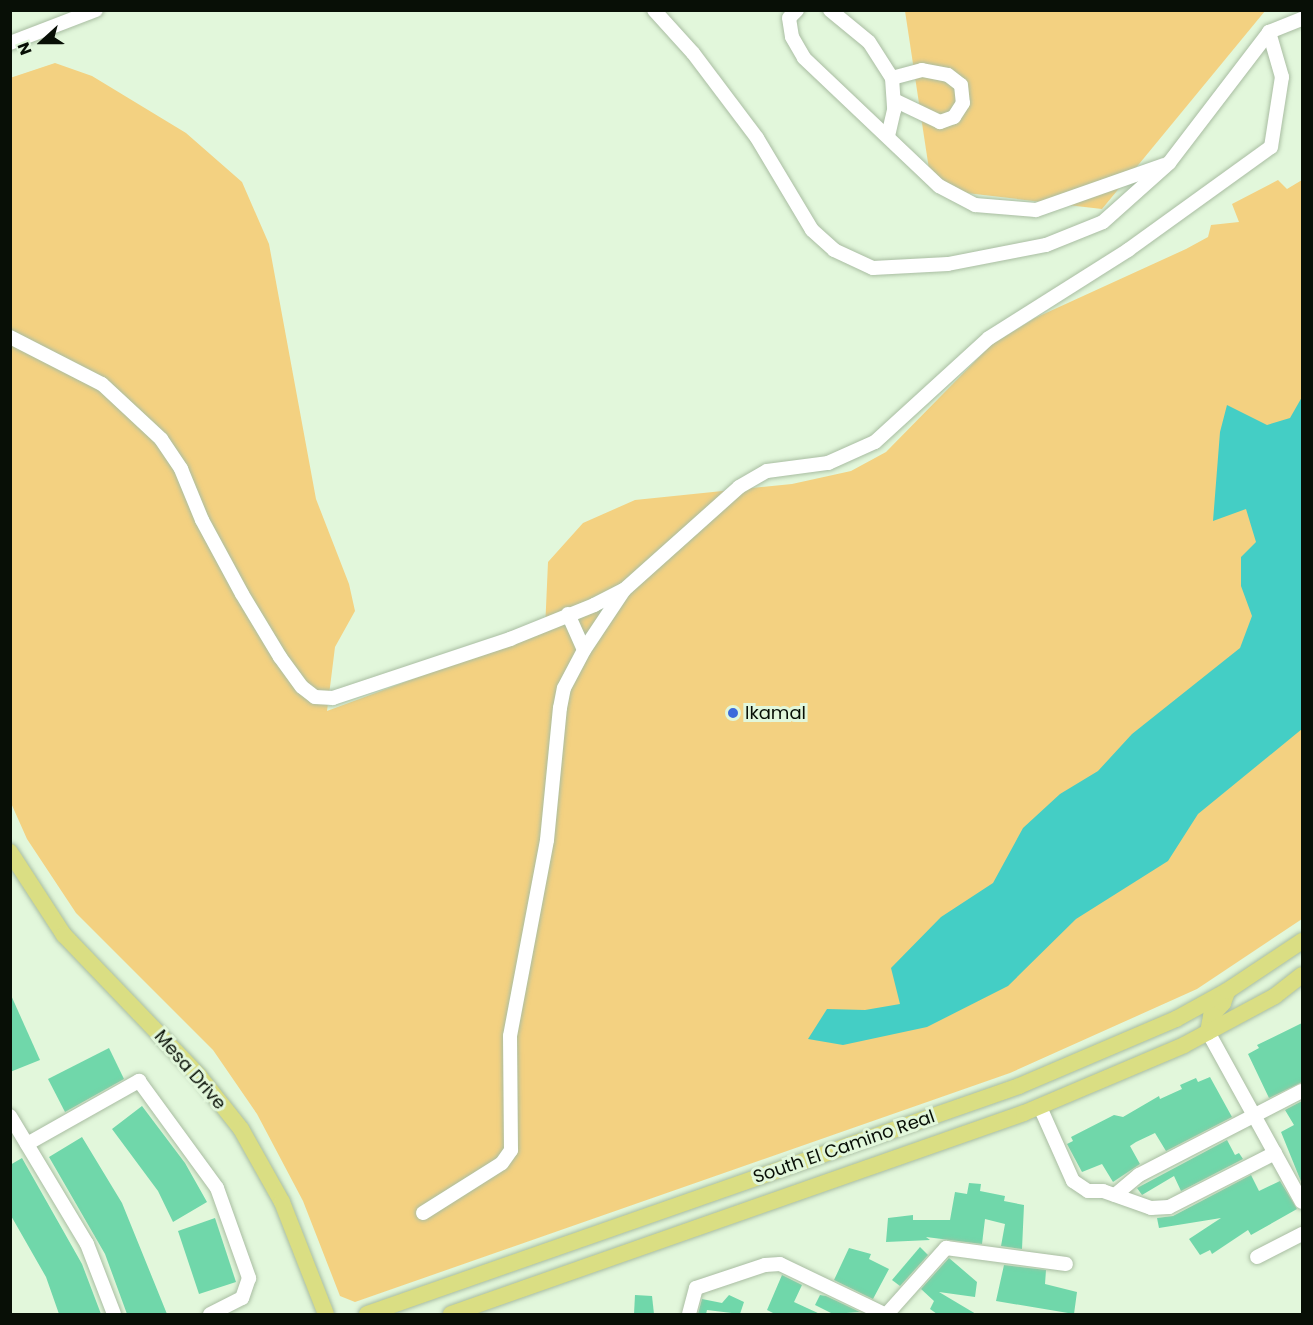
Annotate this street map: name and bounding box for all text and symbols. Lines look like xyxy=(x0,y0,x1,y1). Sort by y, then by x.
north arrow xyxy=(12,12,72,72)
text: N xyxy=(12,39,38,58)
place label: Ikamal xyxy=(745,702,806,724)
marker: Ikamal xyxy=(726,706,740,720)
street label: Mesa Drive xyxy=(150,1026,230,1114)
street label: South El Camino Real xyxy=(750,1106,938,1188)

